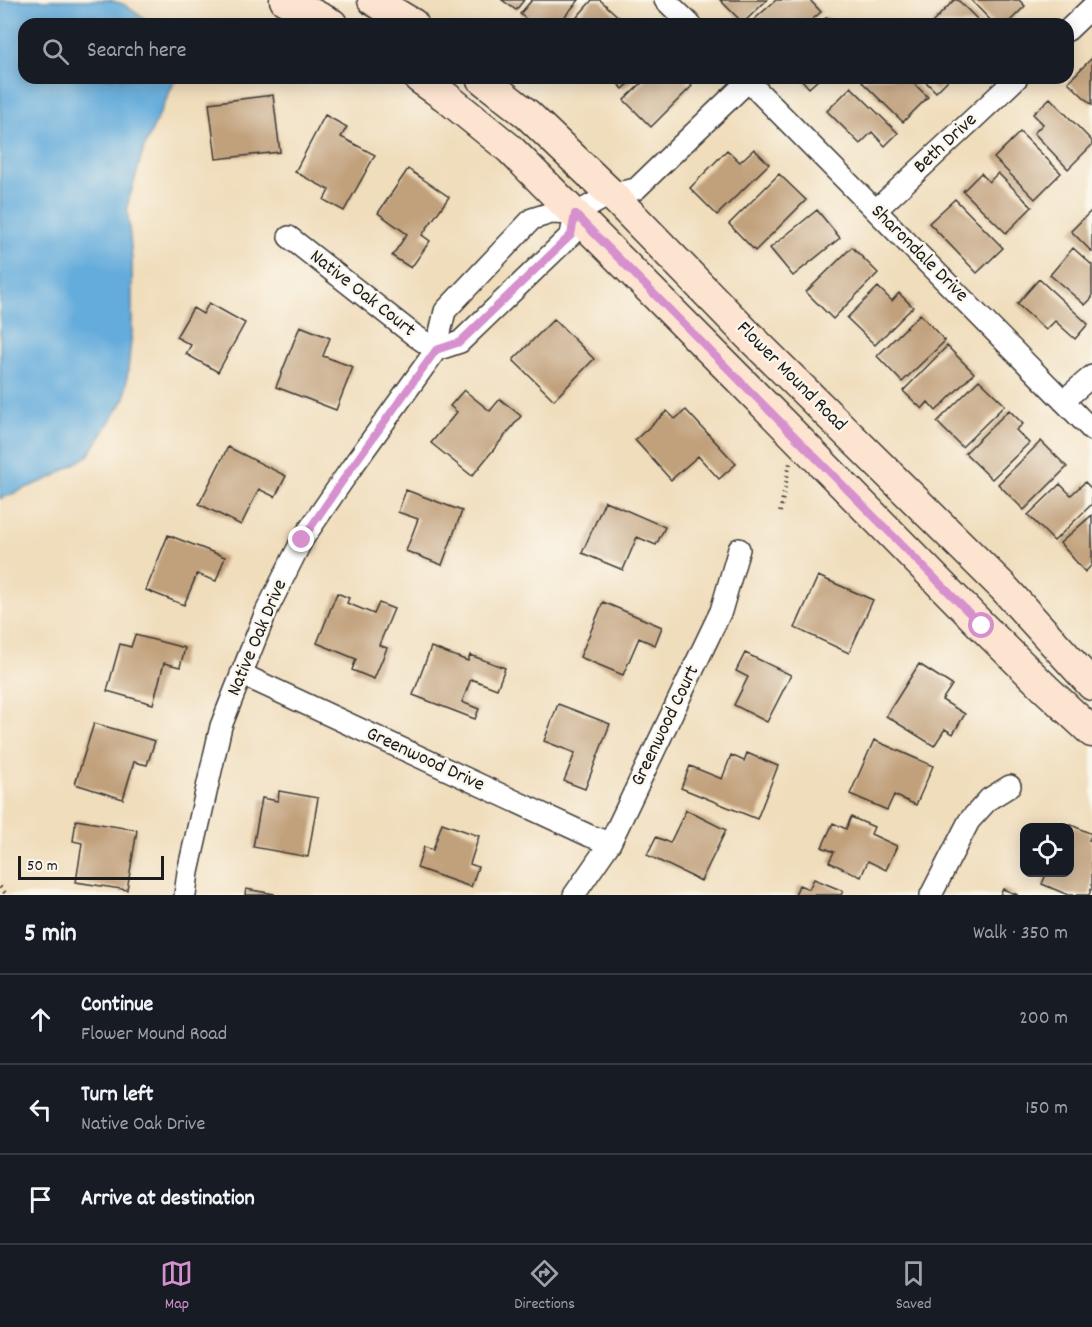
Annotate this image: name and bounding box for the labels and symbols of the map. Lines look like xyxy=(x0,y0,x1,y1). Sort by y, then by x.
street label: Beth Drive xyxy=(908,107,984,181)
street label: Sharondale Drive xyxy=(864,199,974,309)
street label: Native Oak Court xyxy=(303,244,421,344)
street label: Flower Mound Road xyxy=(729,315,853,439)
route end xyxy=(288,526,314,552)
street label: Native Oak Drive xyxy=(221,575,295,701)
route start xyxy=(968,612,994,638)
street label: Greenwood Court xyxy=(625,661,707,791)
street label: Greenwood Drive xyxy=(361,720,489,800)
scale bar xyxy=(18,853,164,880)

